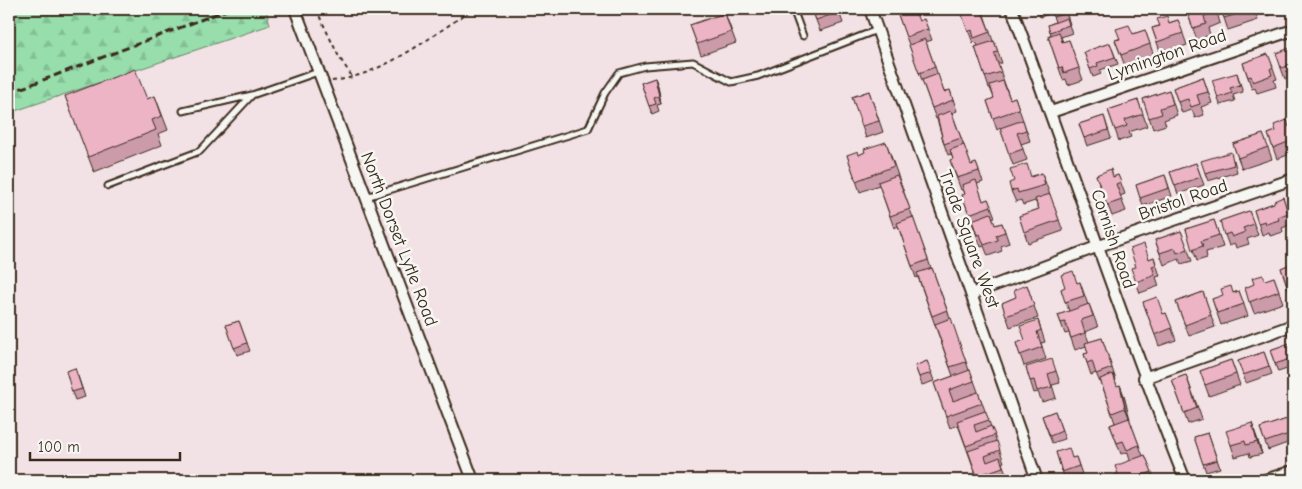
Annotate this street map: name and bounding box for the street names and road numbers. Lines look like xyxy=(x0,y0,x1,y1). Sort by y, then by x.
street label: Lymington Road xyxy=(1105,25,1229,85)
street label: North Dorset Lytle Road xyxy=(356,149,442,329)
street label: Trade Square West xyxy=(934,167,1004,312)
street label: Bristol Road xyxy=(1136,175,1230,225)
street label: Cornish Road xyxy=(1086,187,1140,291)

